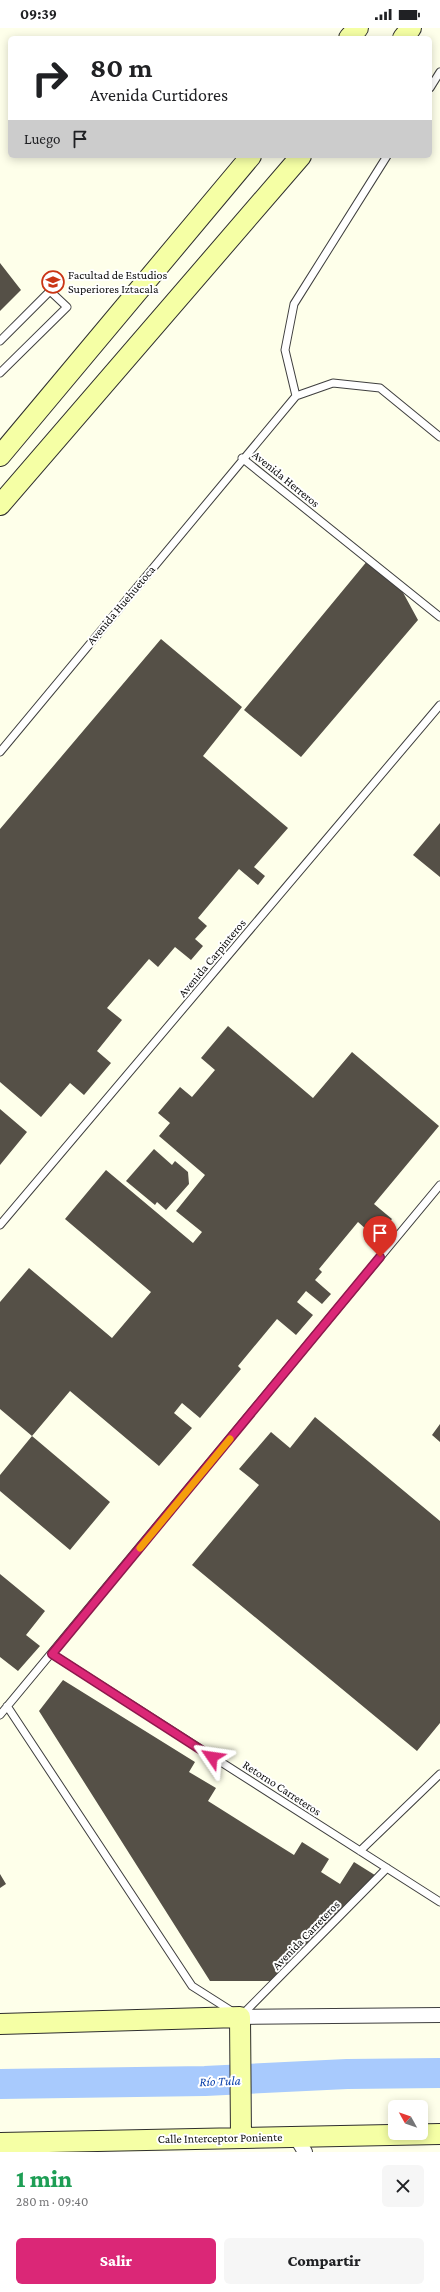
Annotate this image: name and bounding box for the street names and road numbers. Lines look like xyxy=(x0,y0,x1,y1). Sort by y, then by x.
street label: Avenida Herreros xyxy=(250,448,323,511)
street label: Avenida Huehuetoca xyxy=(84,562,158,647)
street label: Avenida Carpinteros xyxy=(175,916,249,1000)
street label: Retorno Carreteros xyxy=(240,1757,324,1819)
street label: Avenida Carreteros xyxy=(269,1897,343,1973)
street label: Calle Interceptor Poniente xyxy=(158,2130,282,2146)

